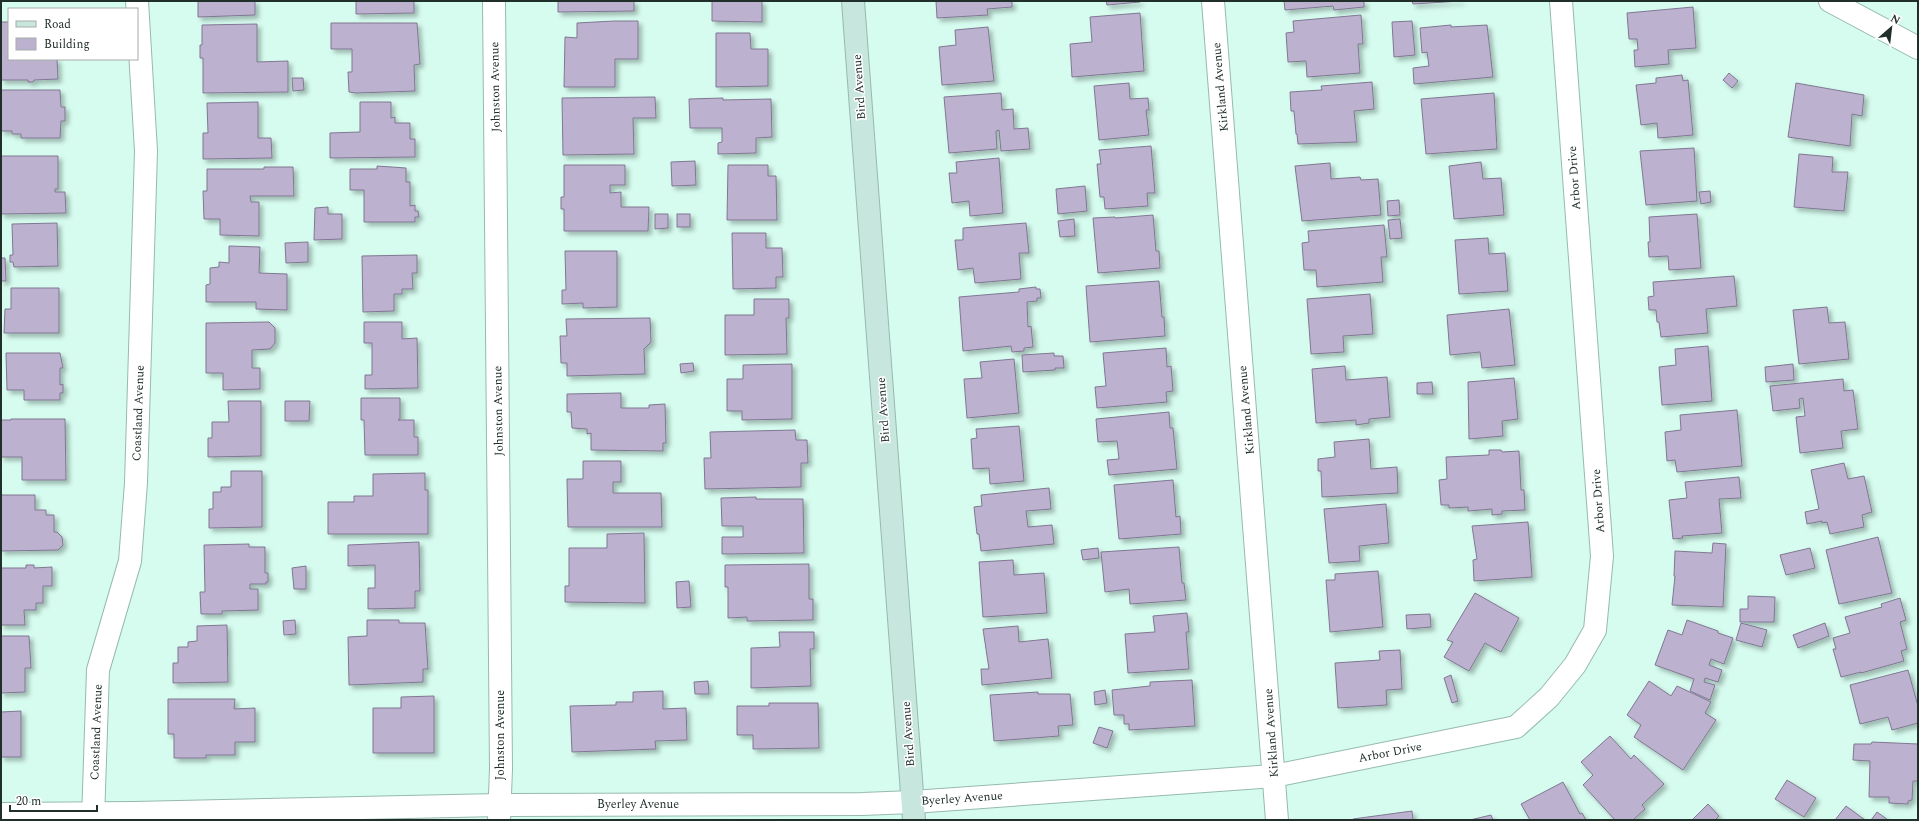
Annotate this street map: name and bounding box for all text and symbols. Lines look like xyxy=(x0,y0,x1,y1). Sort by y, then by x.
legend xyxy=(8,8,138,60)
north arrow xyxy=(1871,8,1911,48)
text: N xyxy=(1888,10,1903,29)
text: Road xyxy=(44,15,71,34)
text: Building xyxy=(44,35,90,54)
street label: Kirkland Avenue xyxy=(1207,41,1234,132)
street label: Johnston Avenue xyxy=(485,42,506,132)
street label: Bird Avenue xyxy=(848,53,871,120)
street label: Arbor Drive xyxy=(1563,145,1586,211)
street label: Coastland Avenue xyxy=(127,364,150,461)
street label: Kirkland Avenue xyxy=(1233,364,1260,455)
street label: Johnston Avenue xyxy=(488,366,509,456)
street label: Bird Avenue xyxy=(872,376,895,443)
street label: Arbor Drive xyxy=(1587,468,1610,534)
street label: Coastland Avenue xyxy=(85,683,108,780)
street label: Kirkland Avenue xyxy=(1259,688,1284,778)
street label: Johnston Avenue xyxy=(491,690,510,780)
street label: Bird Avenue xyxy=(897,700,920,767)
street label: Arbor Drive xyxy=(1357,737,1424,768)
street label: Byerley Avenue xyxy=(921,786,1004,811)
scale bar xyxy=(10,787,97,813)
text: 20 m xyxy=(16,792,41,811)
street label: Byerley Avenue xyxy=(597,795,679,814)

